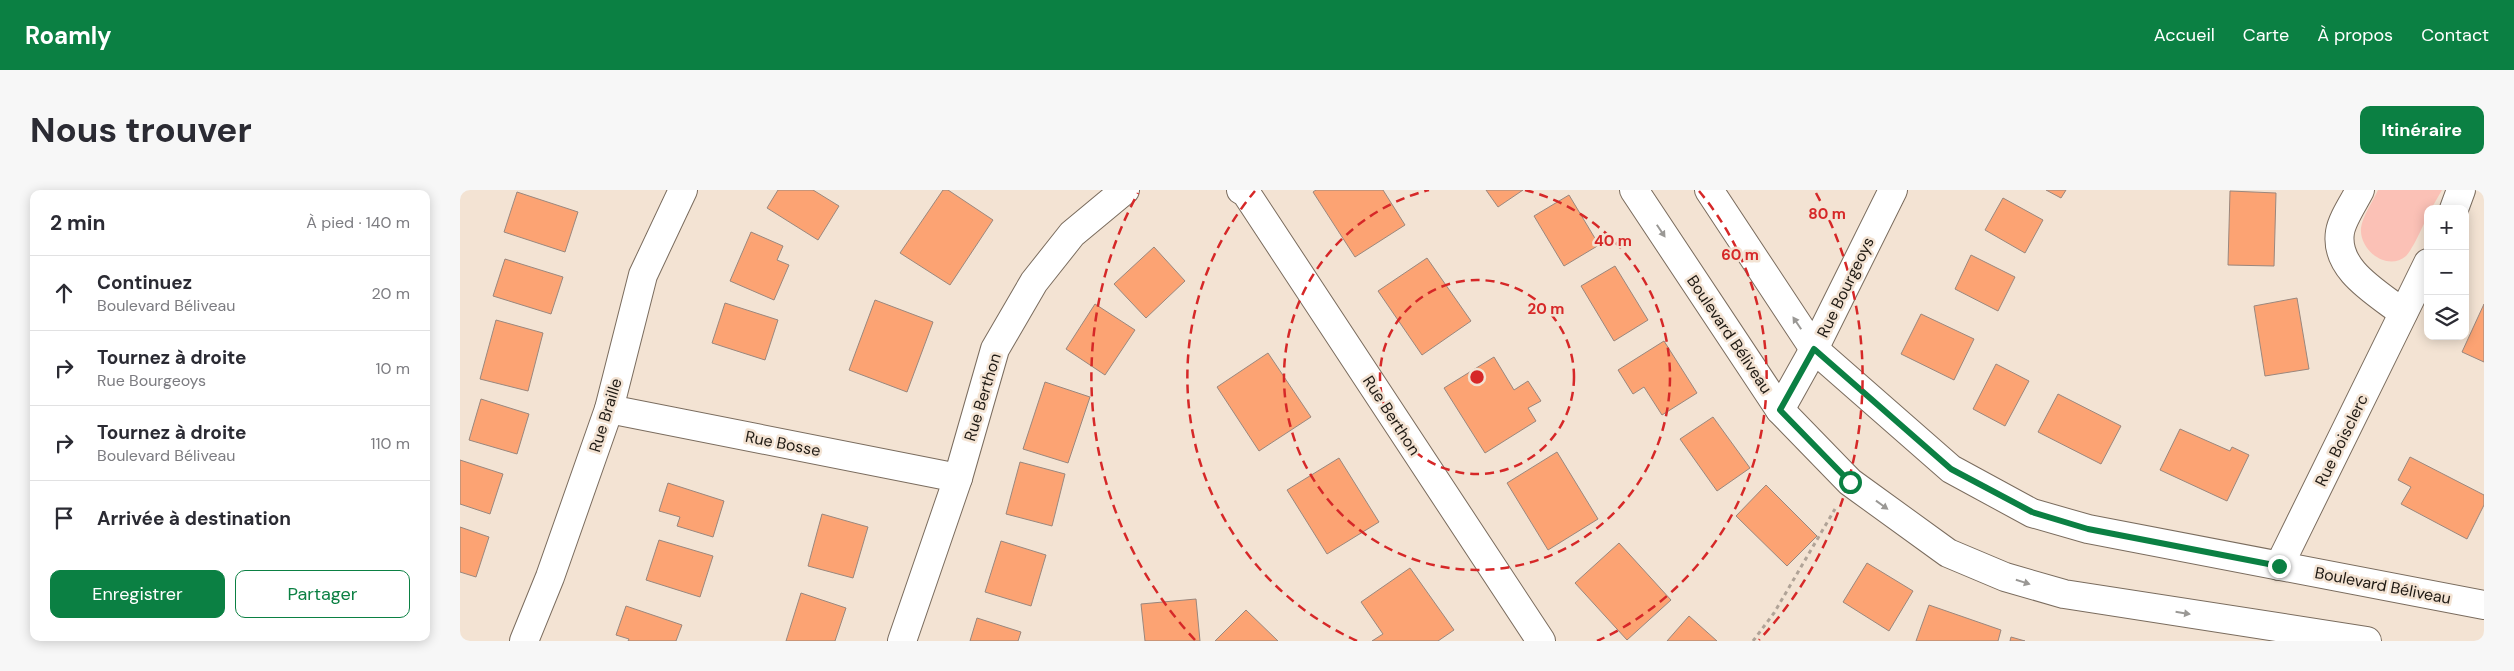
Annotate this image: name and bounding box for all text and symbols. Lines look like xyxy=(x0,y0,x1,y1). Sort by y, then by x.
text: Roamly xyxy=(25,20,112,51)
text: Accueil xyxy=(2154,23,2215,47)
text: Carte xyxy=(2243,23,2289,47)
text: À propos xyxy=(2317,23,2393,47)
text: Contact xyxy=(2421,23,2489,47)
button: Itinéraire xyxy=(2360,106,2484,154)
text: Nous trouver xyxy=(30,107,252,153)
text: 80 m xyxy=(1808,204,1846,224)
map controls xyxy=(2424,205,2469,340)
button: + xyxy=(2424,205,2469,250)
text: 2 min xyxy=(50,209,106,237)
text: À pied · 140 m xyxy=(306,212,410,233)
one-way arrow xyxy=(1656,224,1666,237)
text: 40 m xyxy=(1594,231,1632,251)
street label: Rue Bourgeoys xyxy=(1812,234,1879,341)
text: 60 m xyxy=(1721,245,1759,265)
button: − xyxy=(2424,250,2469,295)
text: Continuez xyxy=(97,270,192,295)
street label: Boulevard Béliveau xyxy=(1682,271,1777,398)
icon: ahead xyxy=(50,279,78,307)
text: 20 m xyxy=(371,283,410,304)
text: Boulevard Béliveau xyxy=(97,295,235,316)
button: layers xyxy=(2424,295,2469,340)
text: 20 m xyxy=(1528,299,1564,319)
one-way arrow xyxy=(1792,316,1802,330)
text: Tournez à droite xyxy=(97,345,247,370)
street label: Rue Berthon xyxy=(959,351,1006,444)
icon: right xyxy=(50,354,78,382)
text: 10 m xyxy=(376,358,410,379)
centre of rings xyxy=(1468,368,1486,386)
text: Rue Bourgeoys xyxy=(97,370,206,391)
street label: Rue Berthon xyxy=(1358,371,1425,459)
street label: Rue Braille xyxy=(584,376,627,455)
street label: Rue Boisclerc xyxy=(2310,391,2373,490)
text: Tournez à droite xyxy=(97,420,247,445)
street label: Rue Bosse xyxy=(743,426,822,461)
icon: right xyxy=(50,429,78,457)
text: 110 m xyxy=(371,433,410,454)
text: Boulevard Béliveau xyxy=(97,445,235,466)
route start xyxy=(1839,471,1862,494)
one-way arrow xyxy=(1875,500,1889,510)
icon: arrive xyxy=(50,504,78,532)
text: Arrivée à destination xyxy=(97,506,291,531)
route end xyxy=(2268,555,2291,578)
street label: Boulevard Béliveau xyxy=(2313,562,2453,609)
button: Enregistrer xyxy=(50,570,225,618)
button: Partager xyxy=(235,570,410,618)
one-way arrow xyxy=(2016,579,2031,587)
one-way arrow xyxy=(2175,609,2191,617)

